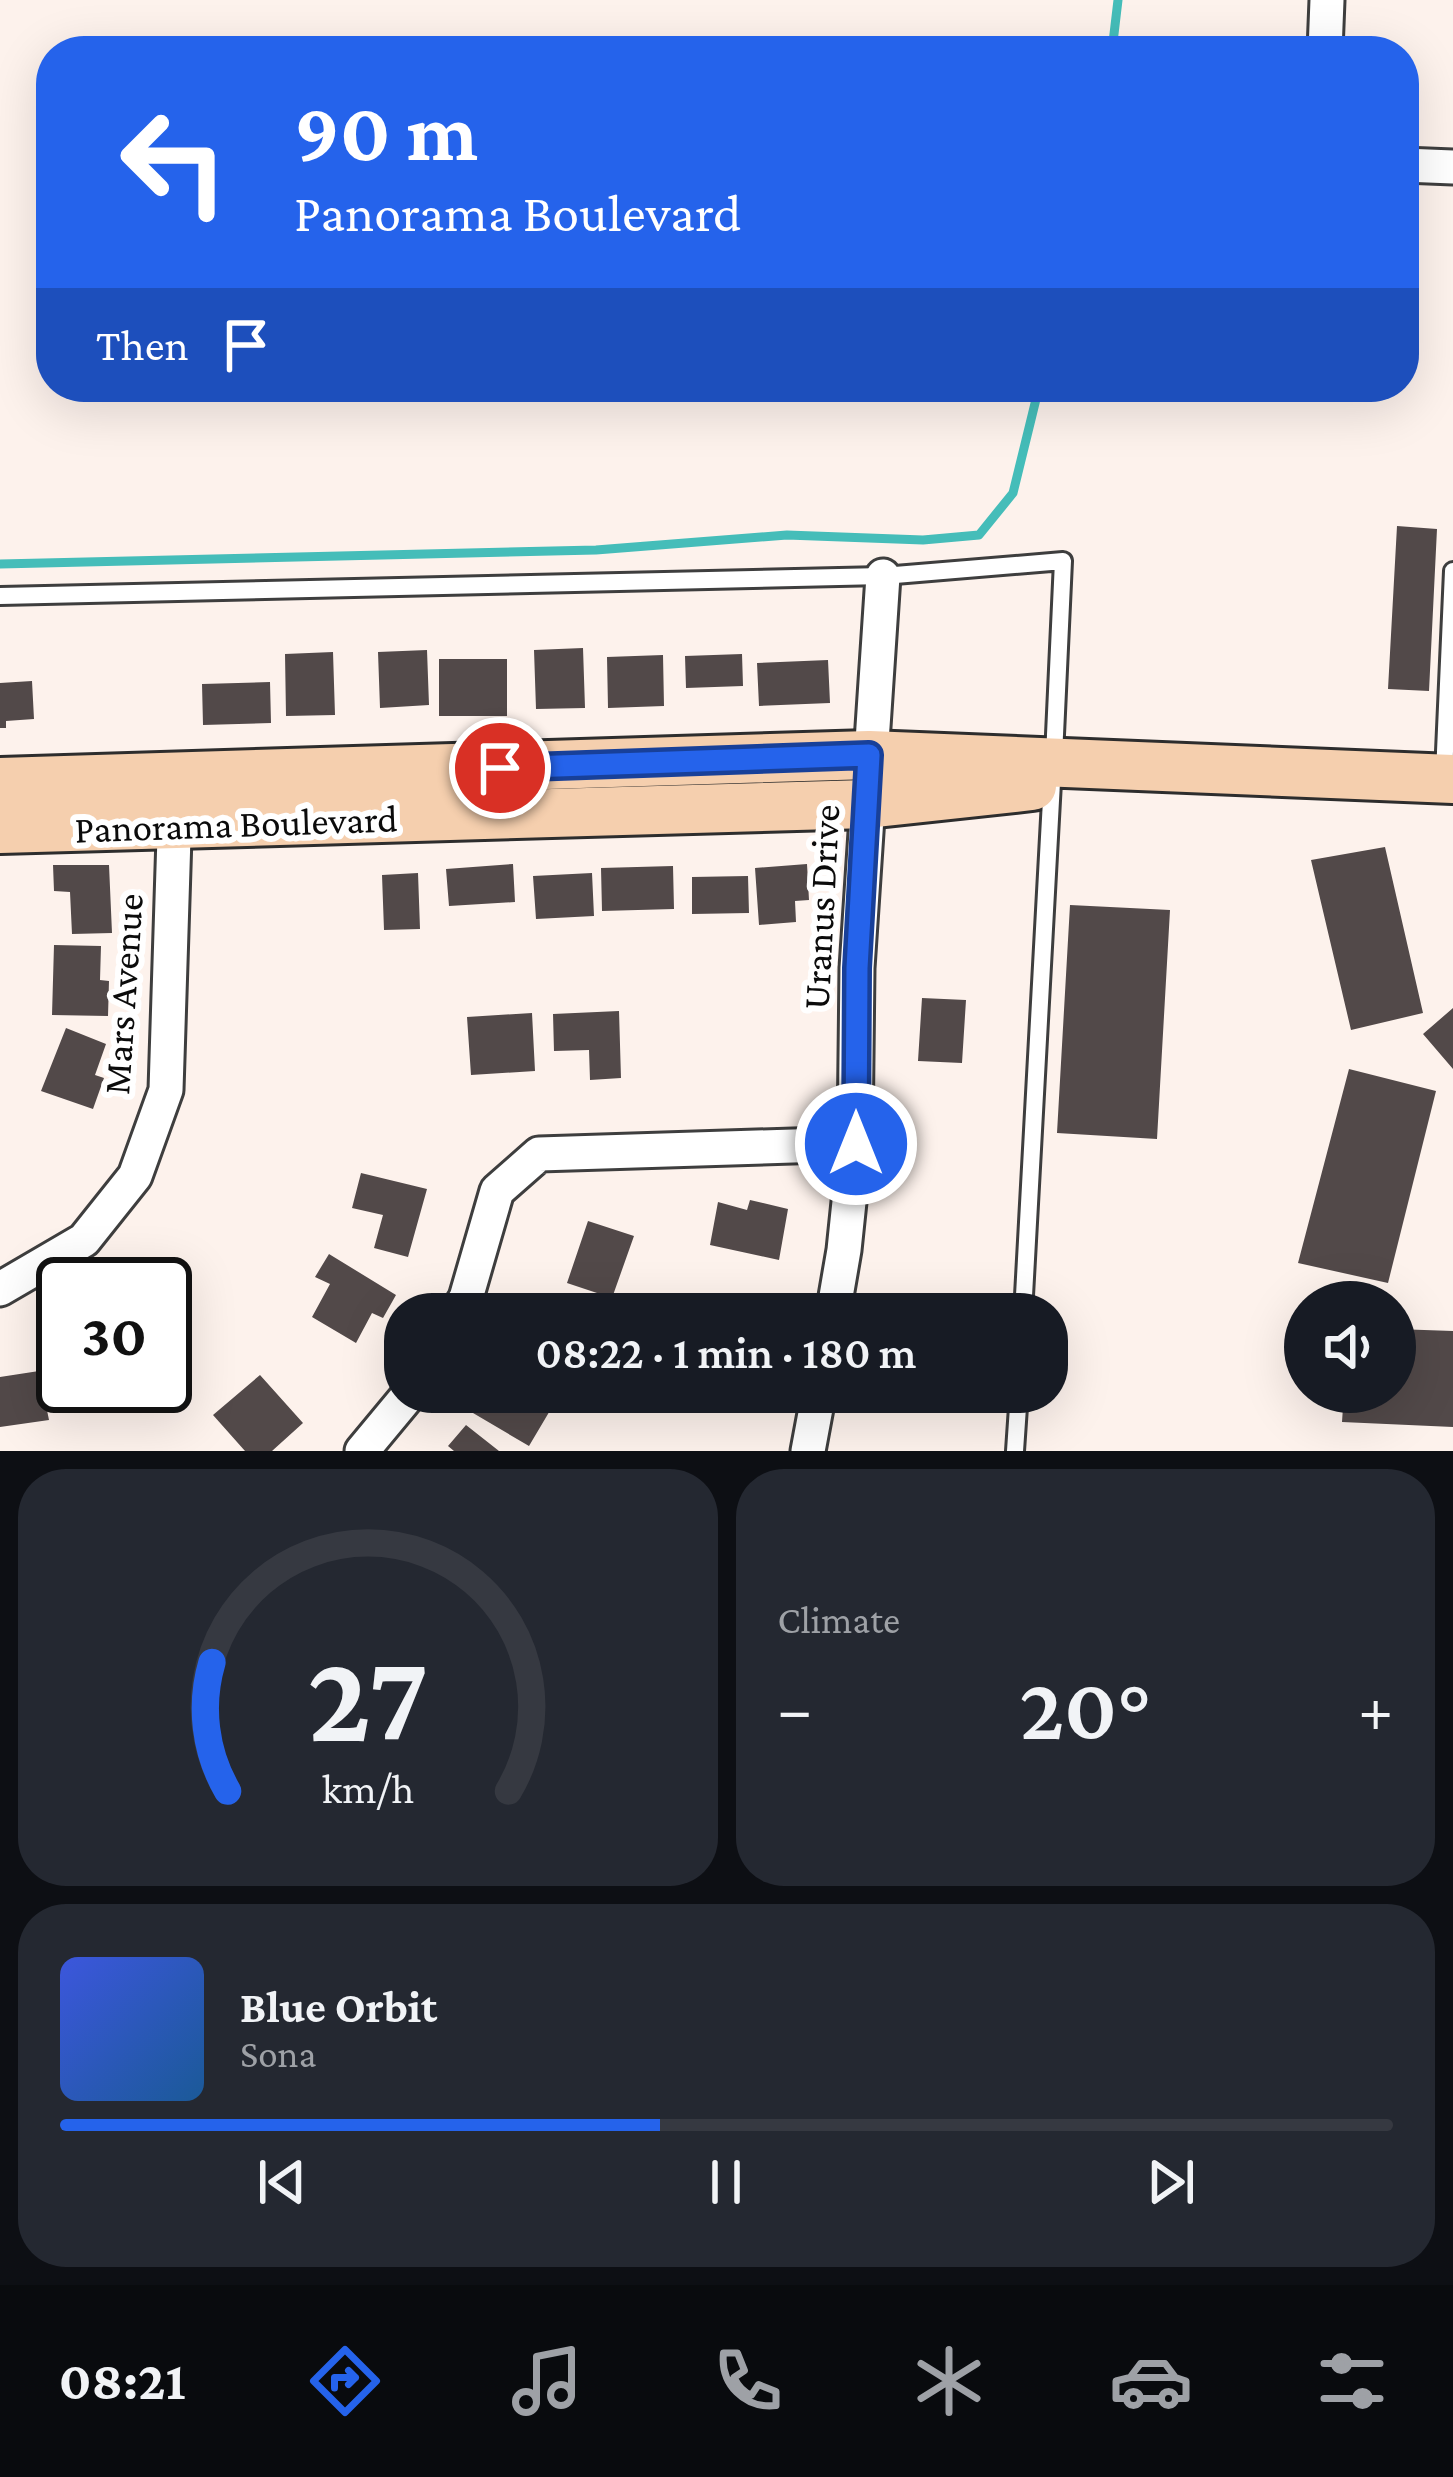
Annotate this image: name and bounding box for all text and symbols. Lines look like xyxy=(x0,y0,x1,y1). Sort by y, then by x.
icon: left xyxy=(96,84,252,240)
text: 90 m xyxy=(294,85,478,178)
text: Panorama Boulevard xyxy=(294,183,742,243)
icon: arrive xyxy=(213,312,279,378)
text: Then xyxy=(96,320,189,370)
pin xyxy=(449,717,551,819)
icon: arrive xyxy=(467,735,533,801)
street label: Panorama Boulevard xyxy=(74,796,398,851)
street label: Uranus Drive xyxy=(794,803,847,1011)
street label: Mars Avenue xyxy=(94,892,151,1096)
position arrow xyxy=(793,1081,919,1207)
speed limit sign: 30 xyxy=(36,1257,192,1413)
map controls xyxy=(1284,1281,1416,1413)
button: sound xyxy=(1284,1281,1416,1413)
text: 08:22 · 1 min · 180 m xyxy=(536,1328,916,1378)
text: Climate xyxy=(778,1598,900,1641)
text: 27 xyxy=(307,1628,428,1767)
text: 20° xyxy=(1019,1658,1151,1758)
text: − xyxy=(778,1672,812,1745)
text: + xyxy=(1358,1672,1393,1745)
text: km/h xyxy=(322,1764,414,1811)
text: Blue Orbit xyxy=(240,1982,437,2032)
text: Sona xyxy=(240,2032,317,2075)
icon: previous xyxy=(249,2149,315,2215)
icon: pause xyxy=(693,2149,759,2215)
icon: next xyxy=(1138,2149,1204,2215)
icon: directions xyxy=(303,2339,387,2423)
icon: music xyxy=(505,2339,589,2423)
icon: phone xyxy=(706,2339,790,2423)
icon: climate xyxy=(907,2339,991,2423)
icon: car xyxy=(1109,2339,1193,2423)
icon: filters xyxy=(1310,2339,1394,2423)
text: 08:21 xyxy=(59,2351,186,2411)

